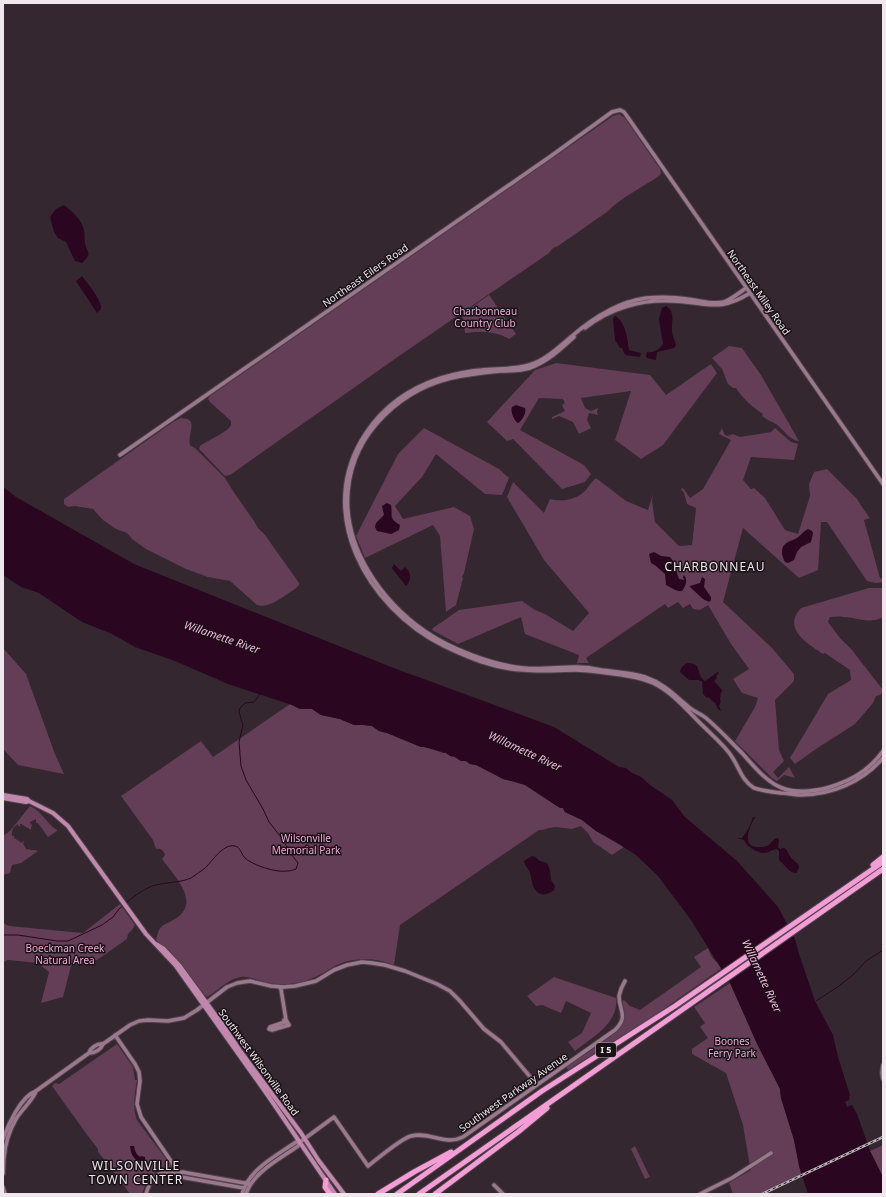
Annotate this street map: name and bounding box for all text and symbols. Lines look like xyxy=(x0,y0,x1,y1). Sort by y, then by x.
street label: Northeast Eilers Road xyxy=(319,240,411,310)
street label: Northeast Miley Road xyxy=(724,247,794,337)
park label: Charbonneau Country Club xyxy=(453,304,517,330)
district label: CHARBONNEAU xyxy=(664,558,766,575)
water label: Willamette River xyxy=(182,617,263,657)
water label: Willamette River xyxy=(486,727,565,774)
park label: Wilsonville Memorial Park xyxy=(272,831,341,857)
water label: Willamette River xyxy=(739,937,786,1015)
park label: Boeckman Creek Natural Area xyxy=(26,941,105,967)
street label: Southwest Wilsonville Road xyxy=(216,1006,302,1118)
park label: Boones Ferry Park xyxy=(708,1034,757,1060)
road number: I 5 xyxy=(596,1043,616,1057)
street label: Southwest Parkway Avenue xyxy=(456,1049,570,1135)
district label: WILSONVILLE TOWN CENTER xyxy=(89,1157,183,1188)

